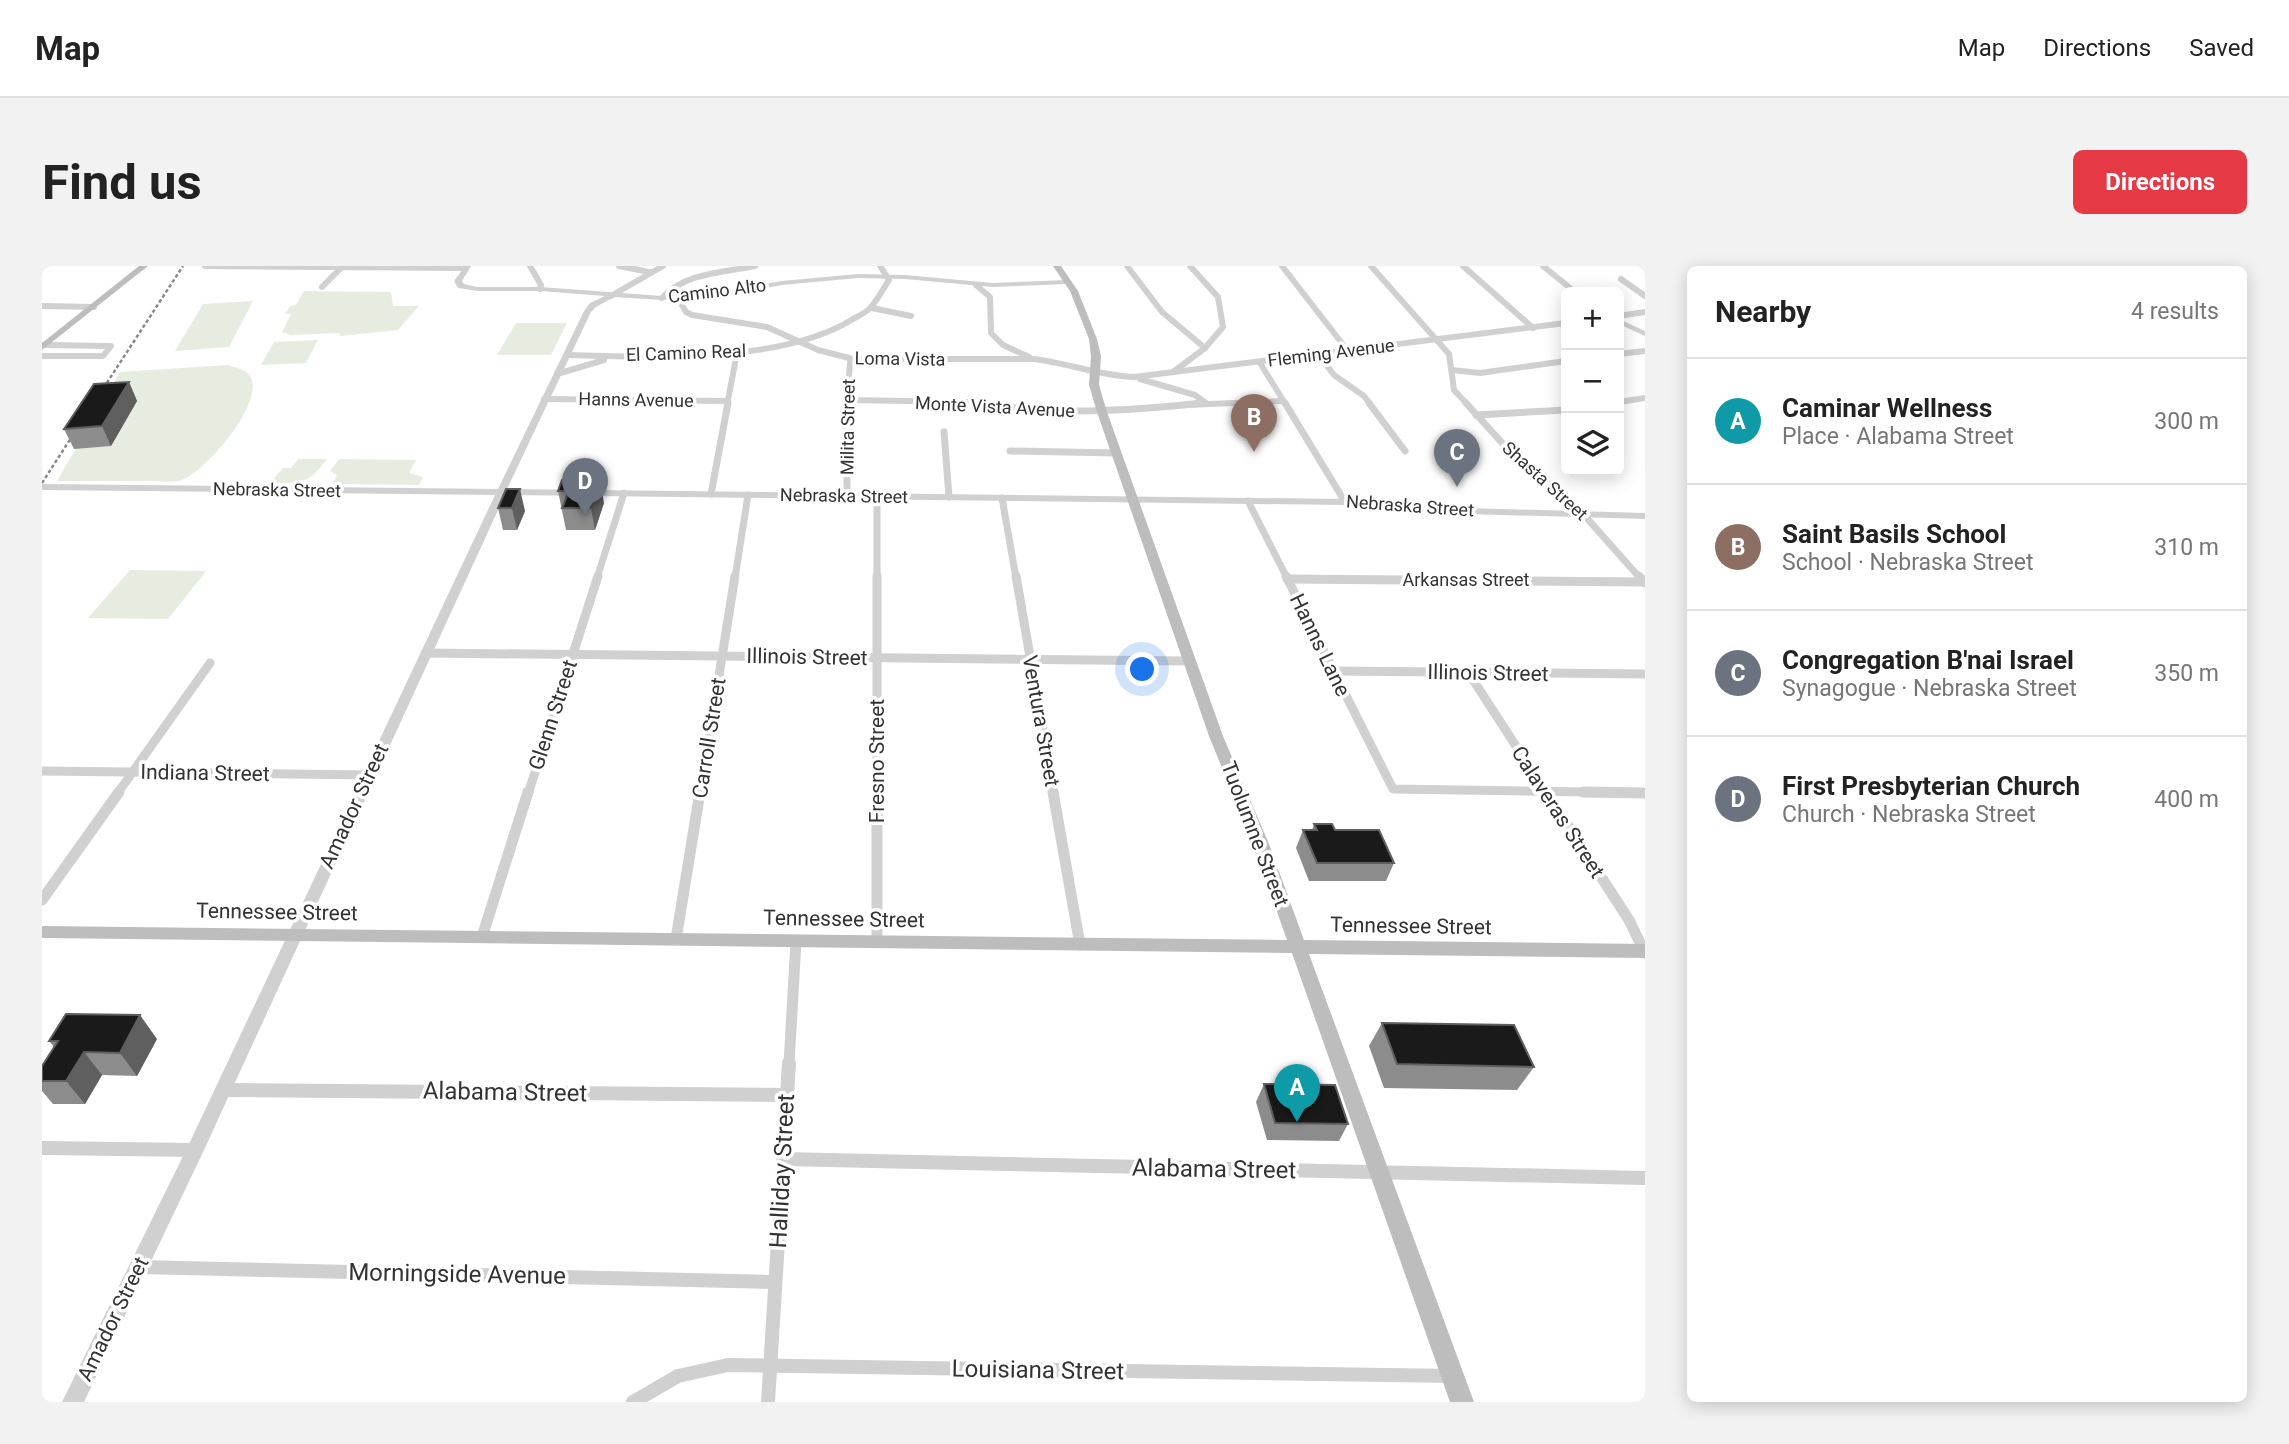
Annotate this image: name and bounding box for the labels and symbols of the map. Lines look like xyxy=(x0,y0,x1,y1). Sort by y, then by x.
street label: Camino Alto xyxy=(667,274,767,307)
street label: Fleming Avenue xyxy=(1266,334,1395,371)
street label: El Camino Real xyxy=(626,340,746,365)
street label: Loma Vista xyxy=(854,347,946,370)
street label: Milita Street xyxy=(836,378,859,475)
street label: Hanns Avenue xyxy=(578,388,694,411)
street label: Monte Vista Avenue xyxy=(915,392,1075,421)
pin: B xyxy=(1231,394,1277,452)
pin: C xyxy=(1434,429,1480,487)
street label: Shasta Street xyxy=(1498,437,1592,524)
pin: D xyxy=(562,458,608,516)
street label: Nebraska Street xyxy=(213,478,341,501)
street label: Nebraska Street xyxy=(780,484,908,507)
street label: Nebraska Street xyxy=(1345,491,1475,520)
street label: Arkansas Street xyxy=(1402,569,1530,590)
street label: Hanns Lane xyxy=(1285,590,1355,700)
street label: Illinois Street xyxy=(746,644,868,670)
your location xyxy=(1125,652,1159,686)
street label: Ventura Street xyxy=(1018,654,1064,789)
street label: Glenn Street xyxy=(524,657,582,773)
street label: Illinois Street xyxy=(1427,660,1549,686)
street label: Carroll Street xyxy=(688,676,730,800)
street label: Fresno Street xyxy=(865,699,889,823)
street label: Amador Street xyxy=(315,740,393,872)
street label: Calaveras Street xyxy=(1506,742,1610,882)
street label: Tuolumne Street xyxy=(1216,758,1294,910)
street label: Indiana Street xyxy=(140,760,270,786)
street label: Tennessee Street xyxy=(196,899,358,925)
street label: Tennessee Street xyxy=(763,906,925,932)
street label: Tennessee Street xyxy=(1330,913,1492,939)
pin: A xyxy=(1274,1064,1320,1122)
street label: Alabama Street xyxy=(423,1077,588,1107)
street label: Halliday Street xyxy=(764,1093,800,1249)
street label: Alabama Street xyxy=(1132,1154,1297,1184)
street label: Amador Street xyxy=(73,1253,153,1385)
street label: Morningside Avenue xyxy=(348,1258,566,1290)
street label: Louisiana Street xyxy=(951,1354,1125,1386)

